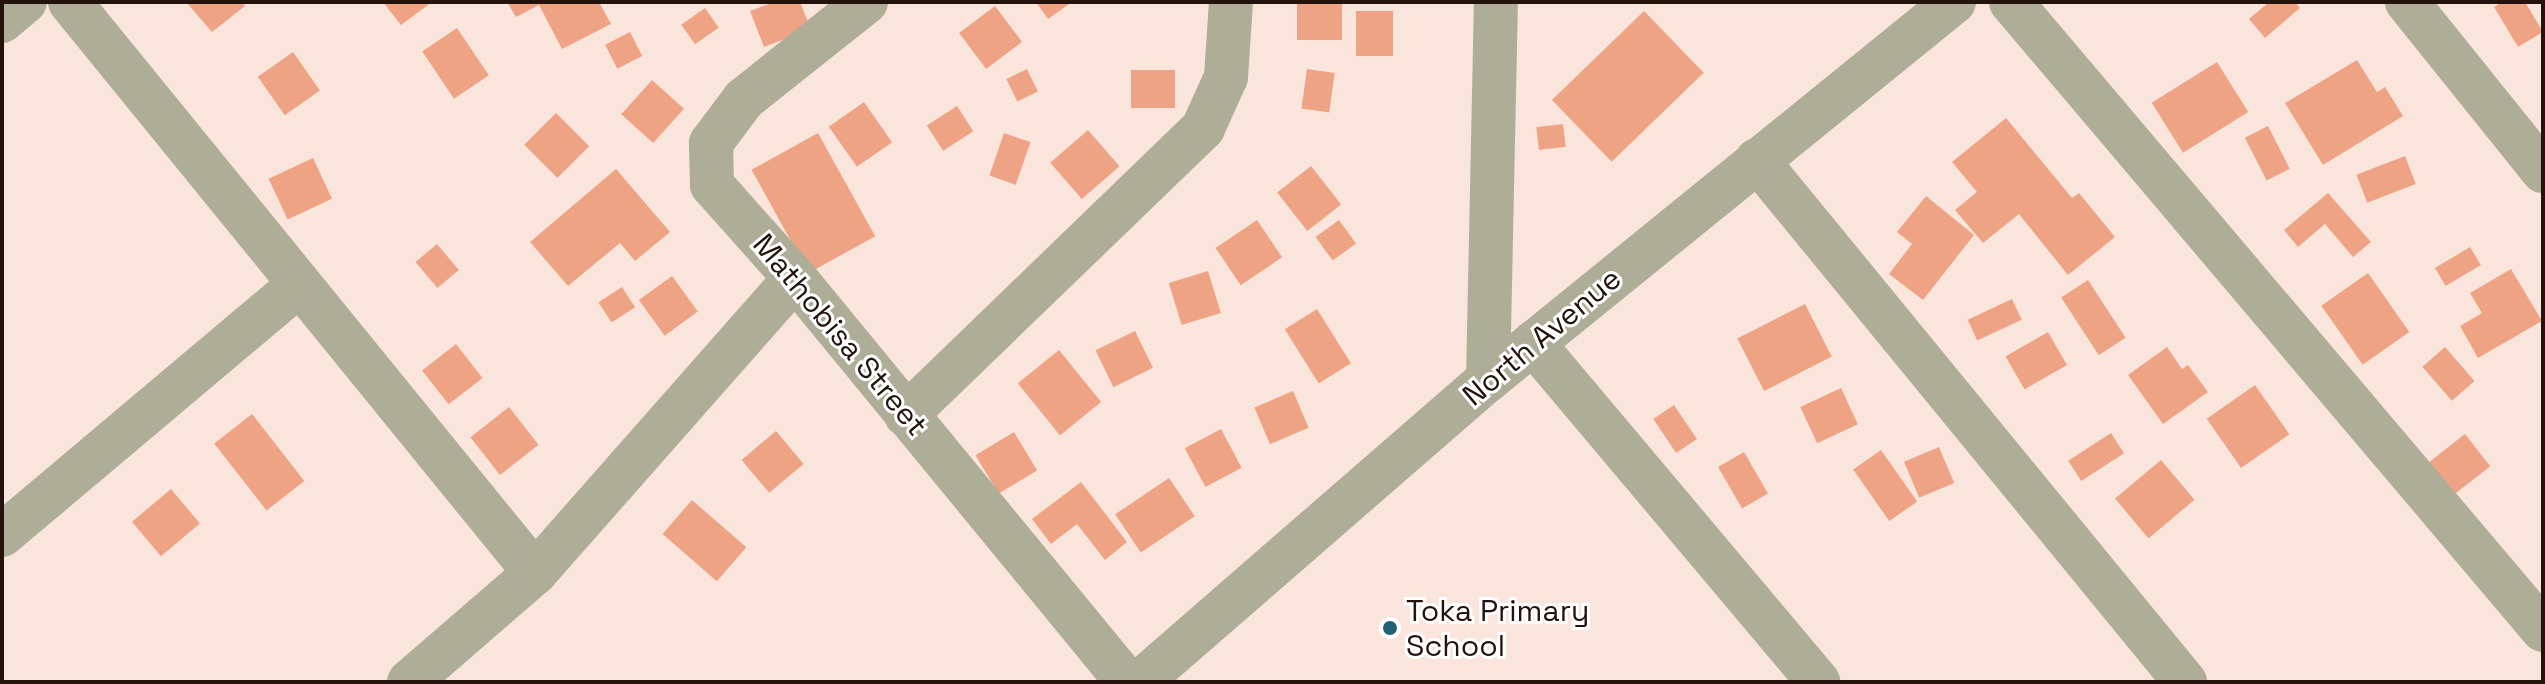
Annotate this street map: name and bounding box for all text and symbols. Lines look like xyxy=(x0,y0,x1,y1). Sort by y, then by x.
street label: Mathobisa Street xyxy=(745,227,935,443)
street label: North Avenue xyxy=(1456,260,1628,414)
place label: Toka Primary School xyxy=(1406,593,1589,664)
marker: Toka Primary School xyxy=(1381,619,1399,637)

